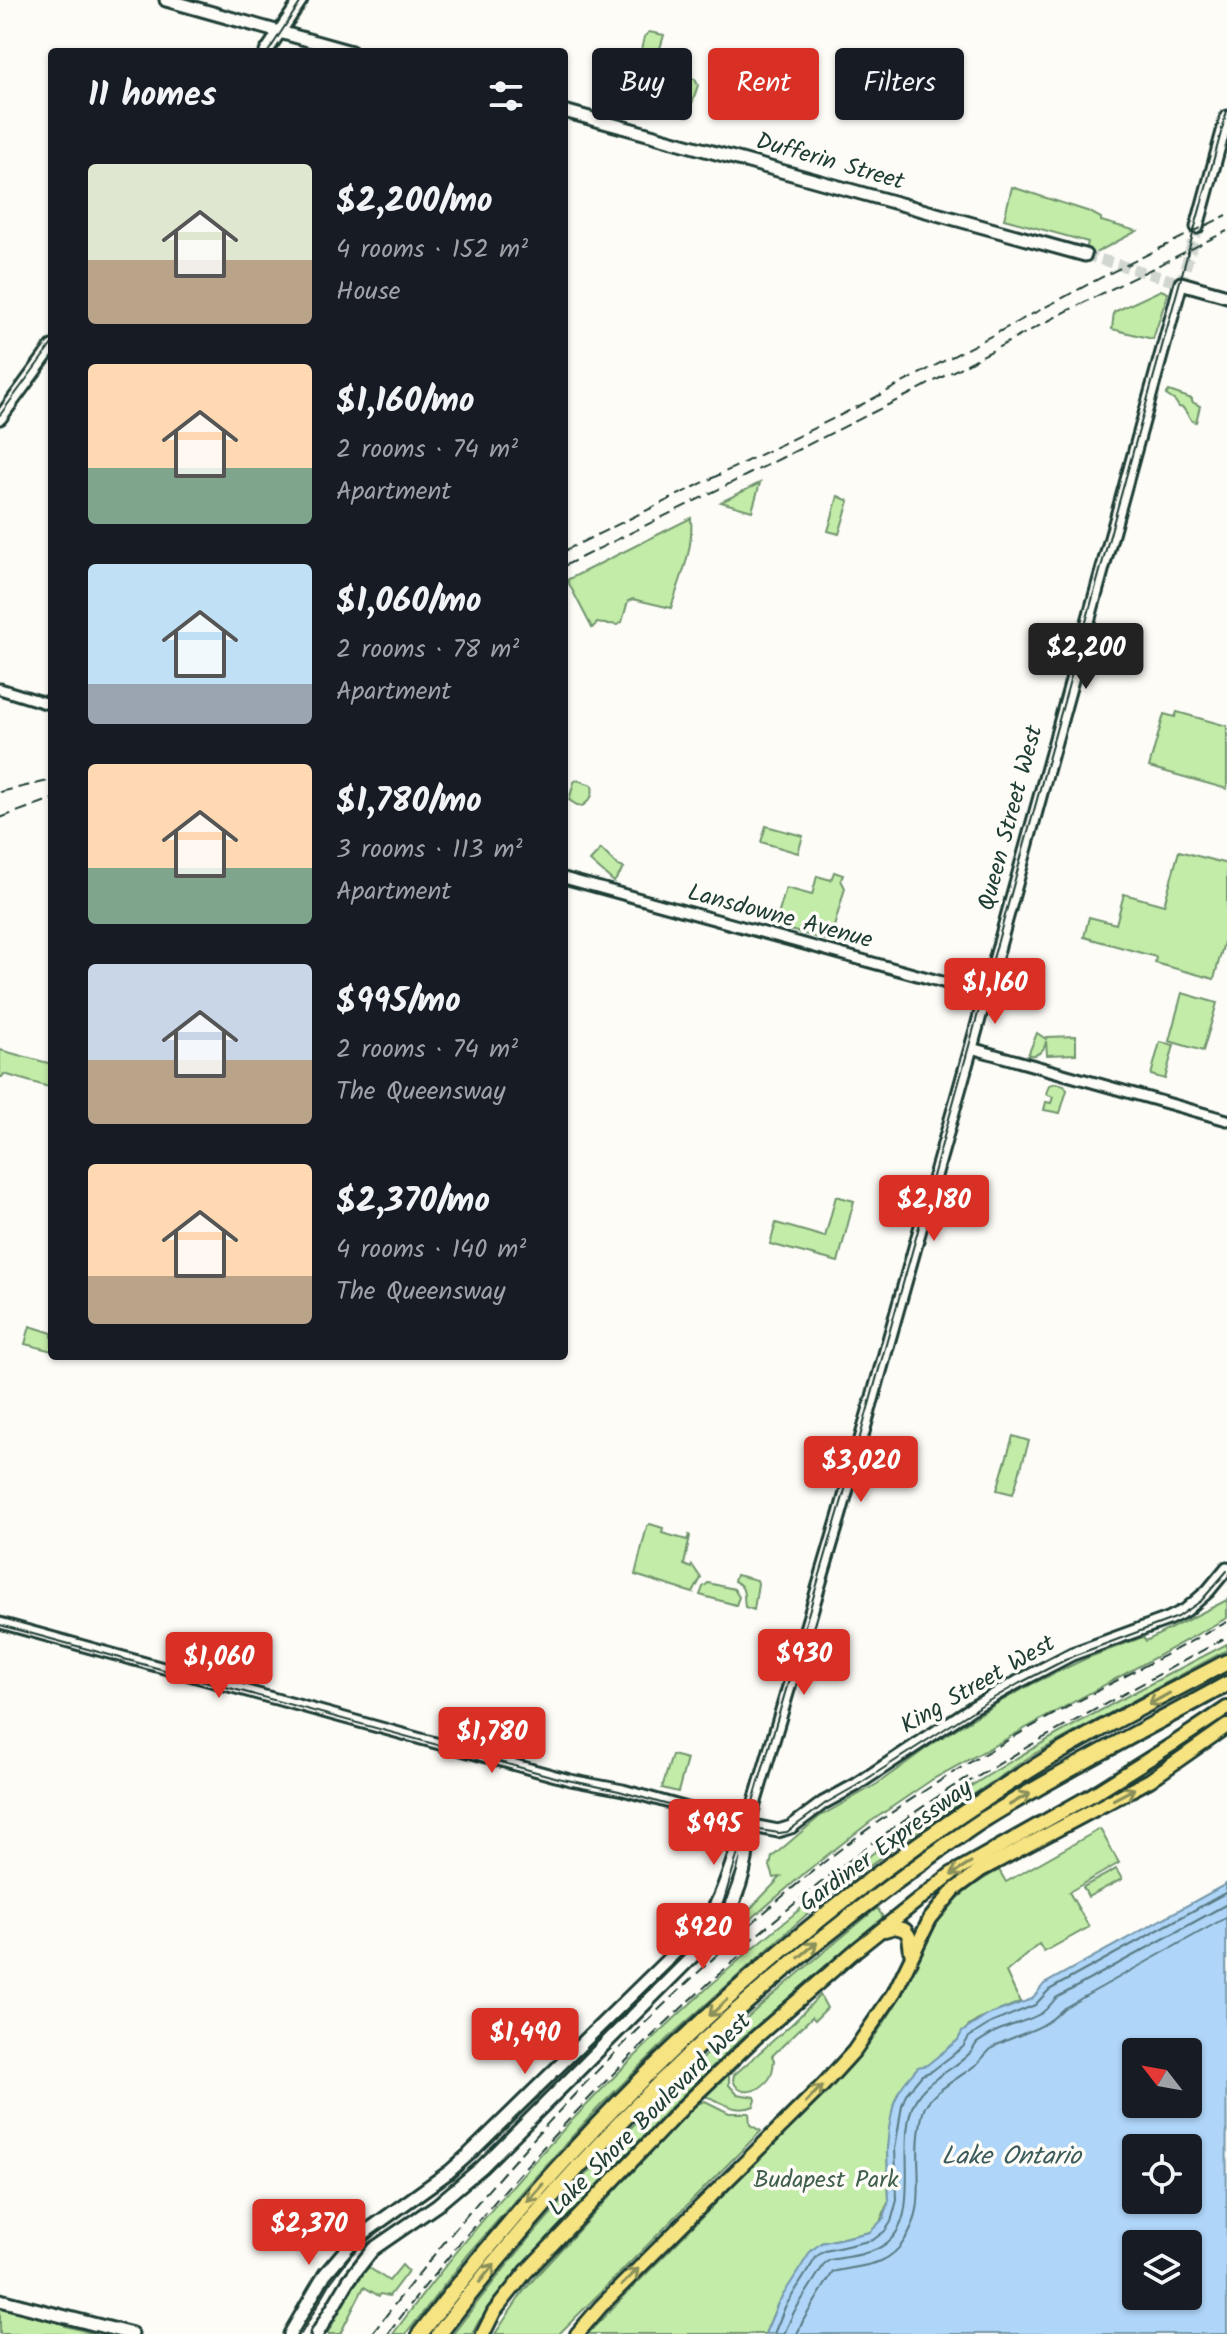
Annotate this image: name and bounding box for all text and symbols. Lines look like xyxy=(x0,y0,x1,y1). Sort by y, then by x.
chip: Buy xyxy=(592,48,692,120)
chip: Rent xyxy=(708,48,819,120)
chip: Filters xyxy=(835,48,964,120)
text: 11 homes xyxy=(88,69,217,123)
icon: filters xyxy=(484,74,528,118)
street label: Dufferin Street xyxy=(751,122,910,202)
text: $2,200/mo xyxy=(336,175,493,229)
icon: home xyxy=(152,196,248,292)
text: 4 rooms · 152 m² xyxy=(336,229,528,271)
text: House xyxy=(336,271,400,313)
text: $1,160/mo xyxy=(336,375,474,429)
icon: home xyxy=(152,396,248,492)
text: 2 rooms · 74 m² xyxy=(336,429,518,471)
text: Apartment xyxy=(336,471,451,513)
text: $1,060/mo xyxy=(336,575,482,629)
icon: home xyxy=(152,596,248,692)
pin: $2,200 xyxy=(1021,623,1151,691)
text: $2,200 xyxy=(1046,628,1126,670)
text: 2 rooms · 78 m² xyxy=(336,629,519,671)
text: Apartment xyxy=(336,671,451,713)
street label: Queen Street West xyxy=(968,720,1055,915)
text: $1,780/mo xyxy=(336,775,482,829)
icon: home xyxy=(152,796,248,892)
text: 3 rooms · 113 m² xyxy=(336,829,523,871)
text: Apartment xyxy=(336,871,451,913)
street label: Lansdowne Avenue xyxy=(683,874,877,961)
pin: $1,160 xyxy=(930,958,1060,1026)
text: $1,160 xyxy=(962,963,1028,1005)
text: $995/mo xyxy=(336,975,461,1029)
icon: home xyxy=(152,996,248,1092)
text: 2 rooms · 74 m² xyxy=(336,1029,518,1071)
text: The Queensway xyxy=(336,1071,505,1113)
text: $2,370/mo xyxy=(336,1175,490,1229)
pin: $2,180 xyxy=(869,1175,999,1243)
text: $2,180 xyxy=(897,1180,971,1222)
icon: home xyxy=(152,1196,248,1292)
text: 4 rooms · 140 m² xyxy=(336,1229,526,1271)
text: The Queensway xyxy=(336,1271,505,1313)
pin: $3,020 xyxy=(796,1436,926,1504)
text: $3,020 xyxy=(822,1441,900,1483)
street label: King Street West xyxy=(893,1624,1063,1745)
pin: $930 xyxy=(757,1629,851,1697)
pin: $1,060 xyxy=(154,1632,284,1700)
text: $930 xyxy=(776,1634,832,1676)
text: $1,060 xyxy=(184,1637,254,1679)
one-way arrow xyxy=(1147,1692,1171,1707)
pin: $1,780 xyxy=(427,1707,557,1775)
text: $1,780 xyxy=(456,1712,528,1754)
street label: Gardiner Expressway xyxy=(791,1769,982,1922)
one-way arrow xyxy=(1111,1786,1135,1802)
one-way arrow xyxy=(1008,1791,1031,1807)
pin: $995 xyxy=(667,1799,761,1867)
text: $995 xyxy=(687,1804,741,1846)
one-way arrow xyxy=(950,1861,973,1877)
pin: $920 xyxy=(656,1903,750,1971)
text: $920 xyxy=(674,1908,732,1950)
one-way arrow xyxy=(797,1941,818,1959)
one-way arrow xyxy=(708,1998,728,2016)
street label: Lake Shore Boulevard West xyxy=(539,2003,762,2226)
pin: $1,490 xyxy=(460,2008,590,2076)
text: $1,490 xyxy=(490,2013,560,2055)
north arrow xyxy=(1122,2038,1202,2118)
map controls xyxy=(1122,2038,1202,2310)
one-way arrow xyxy=(805,2084,824,2104)
button: locate xyxy=(1122,2134,1202,2214)
water label: Lake Ontario xyxy=(941,2136,1083,2178)
park label: Budapest Park xyxy=(754,2161,899,2200)
one-way arrow xyxy=(526,2182,544,2203)
pin: $2,370 xyxy=(244,2199,374,2267)
text: $2,370 xyxy=(270,2204,348,2246)
button: layers xyxy=(1122,2230,1202,2310)
one-way arrow xyxy=(478,2263,496,2284)
one-way arrow xyxy=(620,2268,639,2287)

